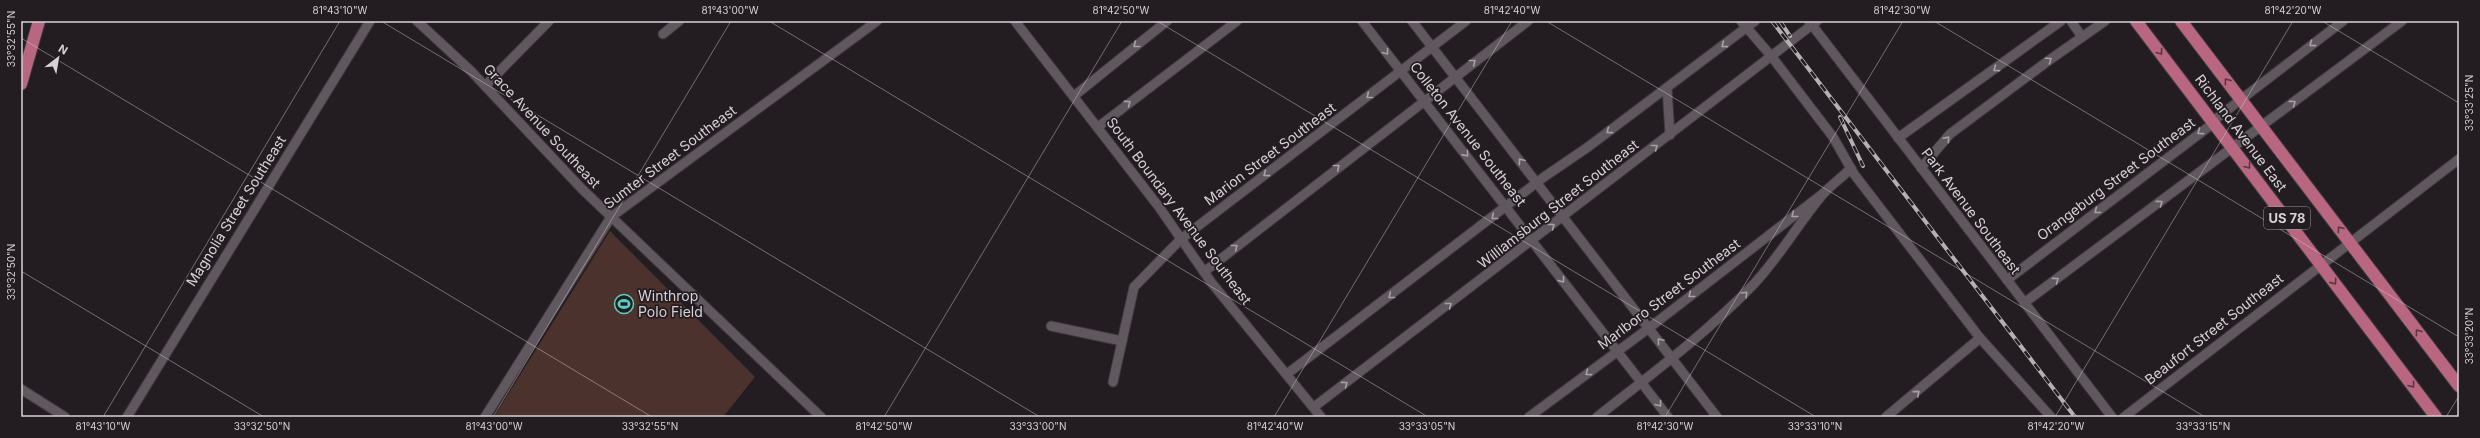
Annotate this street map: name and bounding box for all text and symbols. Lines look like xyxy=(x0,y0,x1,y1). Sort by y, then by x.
text: 81°43'10"W xyxy=(313,4,368,16)
text: 81°43'00"W xyxy=(701,4,759,16)
text: 81°42'50"W xyxy=(1093,4,1150,16)
text: 81°42'40"W xyxy=(1484,4,1540,16)
text: 81°42'30"W xyxy=(1874,4,1931,16)
text: 81°42'20"W xyxy=(2265,4,2322,16)
text: 33°32'55"N xyxy=(5,11,17,67)
north arrow xyxy=(38,38,78,78)
one-way arrow xyxy=(1134,40,1141,47)
one-way arrow xyxy=(1722,40,1729,47)
one-way arrow xyxy=(2309,40,2316,47)
text: N xyxy=(56,41,70,58)
one-way arrow xyxy=(1382,47,1389,54)
one-way arrow xyxy=(2155,48,2163,55)
one-way arrow xyxy=(2045,57,2052,64)
street label: Colleton Avenue Southeast xyxy=(1407,58,1530,210)
street label: Grace Avenue Southeast xyxy=(480,60,605,192)
one-way arrow xyxy=(1469,60,1476,67)
one-way arrow xyxy=(1993,64,2000,72)
street label: Richland Avenue East xyxy=(2192,71,2291,195)
text: 33°33'25"N xyxy=(2463,75,2475,131)
one-way arrow xyxy=(2224,78,2232,85)
one-way arrow xyxy=(1367,91,1374,98)
street label: Marion Street Southeast xyxy=(1201,98,1339,209)
one-way arrow xyxy=(1124,100,1131,107)
one-way arrow xyxy=(2288,100,2295,107)
street label: Sumter Street Southeast xyxy=(600,101,740,212)
street label: Orangeburg Street Southeast xyxy=(2033,113,2198,244)
street label: South Boundary Avenue Southeast xyxy=(1103,114,1256,308)
one-way arrow xyxy=(1607,126,1614,133)
one-way arrow xyxy=(2198,128,2205,135)
street label: Magnolia Street Southeast xyxy=(182,132,289,289)
street label: Williamsburg Street Southeast xyxy=(1474,135,1642,272)
one-way arrow xyxy=(1942,136,1949,144)
street label: Park Avenue Southeast xyxy=(1918,144,2025,278)
one-way arrow xyxy=(1650,145,1657,152)
one-way arrow xyxy=(1462,150,1469,157)
one-way arrow xyxy=(1518,158,1525,165)
one-way arrow xyxy=(2243,162,2250,169)
one-way arrow xyxy=(1333,164,1340,172)
one-way arrow xyxy=(1263,170,1270,177)
one-way arrow xyxy=(2156,200,2163,207)
one-way arrow xyxy=(2094,206,2101,213)
road number: US 78 xyxy=(2264,207,2310,229)
one-way arrow xyxy=(1792,211,1799,218)
one-way arrow xyxy=(1491,212,1498,219)
one-way arrow xyxy=(1547,224,1554,231)
one-way arrow xyxy=(2337,226,2344,233)
street label: Marlboro Street Southeast xyxy=(1594,234,1744,353)
text: 33°32'50"N xyxy=(5,244,17,300)
one-way arrow xyxy=(1230,245,1237,252)
street label: Beaufort Street Southeast xyxy=(2141,269,2287,388)
one-way arrow xyxy=(1557,276,1565,283)
one-way arrow xyxy=(2329,277,2336,284)
one-way arrow xyxy=(2051,278,2058,285)
place label: Winthrop Polo Field xyxy=(638,287,703,320)
one-way arrow xyxy=(1689,290,1696,297)
one-way arrow xyxy=(1740,291,1748,299)
one-way arrow xyxy=(1388,292,1395,299)
sports icon: Winthrop Polo Field xyxy=(613,293,635,315)
one-way arrow xyxy=(1444,303,1451,310)
text: 33°33'20"N xyxy=(2463,308,2475,364)
one-way arrow xyxy=(2416,330,2423,337)
one-way arrow xyxy=(1657,338,1665,346)
one-way arrow xyxy=(1585,368,1592,375)
one-way arrow xyxy=(1341,381,1348,389)
one-way arrow xyxy=(2408,381,2415,388)
one-way arrow xyxy=(1912,391,1920,398)
one-way arrow xyxy=(1654,400,1661,407)
text: 81°43'10"W xyxy=(76,420,131,432)
text: 33°32'50"N xyxy=(234,420,290,432)
text: 81°43'00"W xyxy=(465,420,523,432)
text: 33°32'55"N xyxy=(622,420,678,432)
text: 81°42'50"W xyxy=(856,420,913,432)
text: 33°33'00"N xyxy=(1010,420,1066,432)
text: 81°42'40"W xyxy=(1247,420,1303,432)
text: 33°33'05"N xyxy=(1399,420,1455,432)
text: 81°42'30"W xyxy=(1637,420,1694,432)
text: 33°33'10"N xyxy=(1788,420,1842,432)
text: 81°42'20"W xyxy=(2028,420,2085,432)
text: 33°33'15"N xyxy=(2176,420,2230,432)

